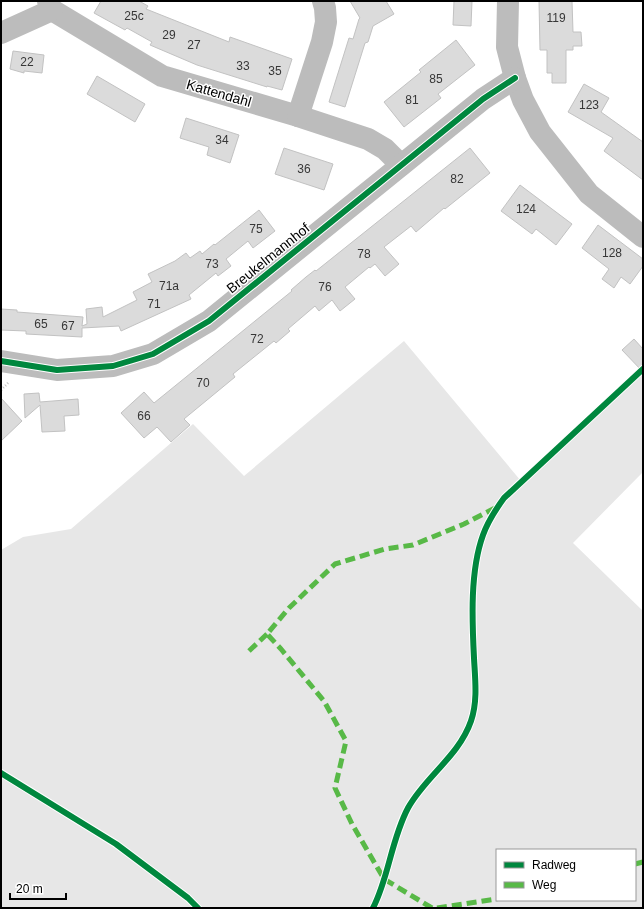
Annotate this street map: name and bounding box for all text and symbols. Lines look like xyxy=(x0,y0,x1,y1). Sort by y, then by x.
house number: 25c xyxy=(124,9,144,23)
house number: 119 xyxy=(546,11,566,25)
house number: 29 xyxy=(162,28,176,42)
house number: 27 xyxy=(187,38,201,52)
house number: 22 xyxy=(20,55,34,69)
house number: 33 xyxy=(236,59,250,73)
house number: 35 xyxy=(268,64,282,78)
house number: 85 xyxy=(429,72,443,86)
street label: Kattendahl xyxy=(185,76,253,110)
house number: 81 xyxy=(405,93,419,107)
house number: 123 xyxy=(579,98,599,112)
house number: 34 xyxy=(215,133,229,147)
house number: 36 xyxy=(297,162,311,176)
house number: 82 xyxy=(450,172,464,186)
house number: 124 xyxy=(516,202,536,216)
street label: Breukelmannhof xyxy=(223,220,313,296)
house number: 75 xyxy=(249,222,263,236)
house number: 128 xyxy=(602,246,622,260)
house number: 78 xyxy=(357,247,371,261)
house number: 73 xyxy=(205,257,219,271)
house number: 71a xyxy=(159,279,179,293)
house number: 76 xyxy=(318,280,332,294)
house number: 71 xyxy=(147,297,161,311)
house number: 65 xyxy=(34,317,48,331)
house number: 67 xyxy=(61,319,75,333)
house number: 72 xyxy=(250,332,264,346)
house number: 70 xyxy=(196,376,210,390)
house number: 66 xyxy=(137,409,151,423)
legend xyxy=(496,849,636,901)
text: Radweg xyxy=(532,858,576,872)
scale bar xyxy=(10,875,66,901)
text: Weg xyxy=(532,878,556,892)
text: 20 m xyxy=(16,882,43,896)

